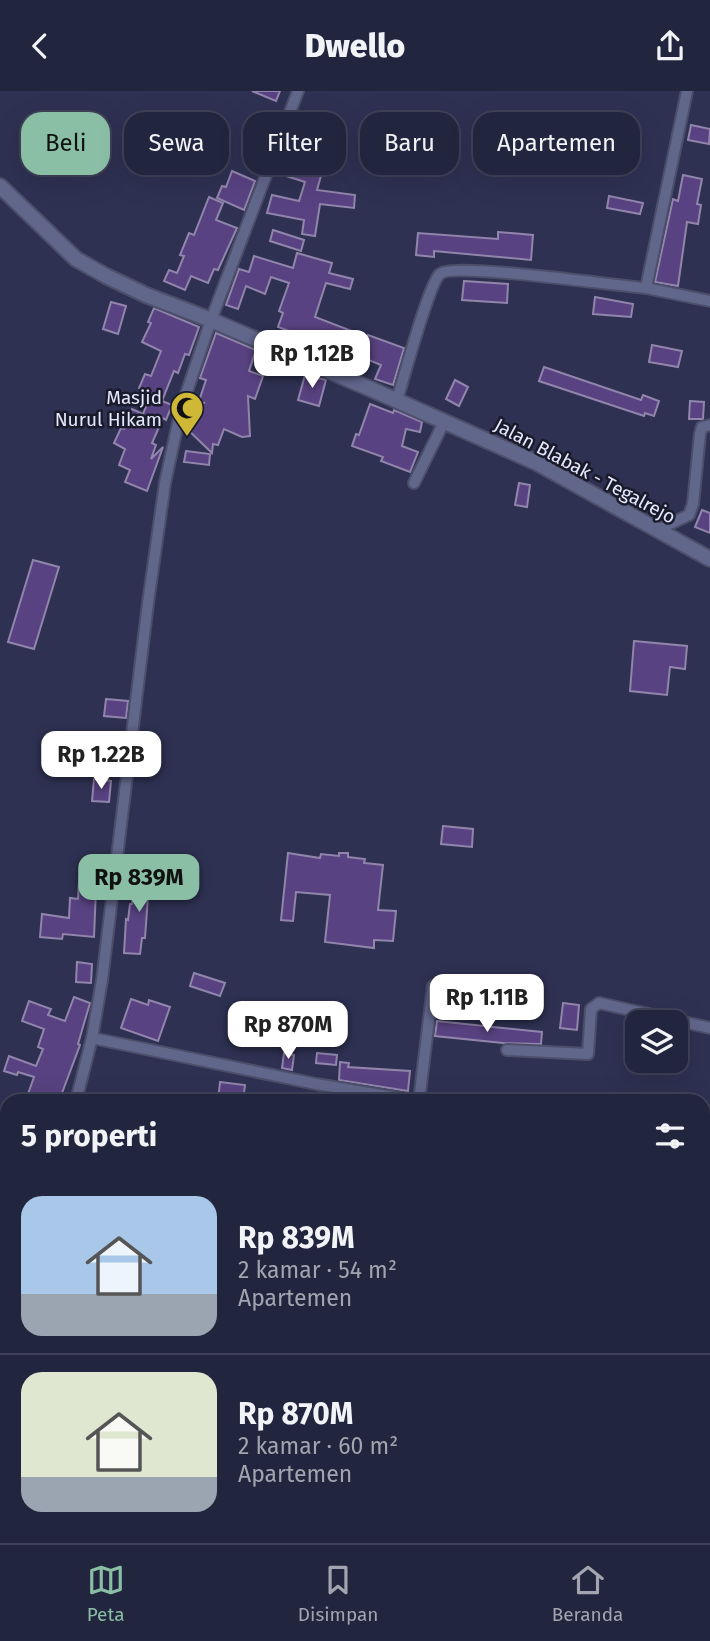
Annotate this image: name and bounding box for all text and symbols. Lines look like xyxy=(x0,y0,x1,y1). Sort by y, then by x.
icon: back xyxy=(21,27,59,65)
text: Dwello xyxy=(305,27,405,65)
icon: share xyxy=(651,27,689,65)
chip: Beli xyxy=(21,112,110,175)
chip: Sewa xyxy=(124,112,229,175)
chip: Filter xyxy=(243,112,346,175)
chip: Baru xyxy=(360,112,459,175)
chip: Apartemen xyxy=(473,112,640,175)
pin: Rp 1.12B xyxy=(240,331,384,390)
text: Rp 1.12B xyxy=(270,339,354,367)
place label: Masjid Nurul Hikam xyxy=(55,386,162,431)
mosque icon: Masjid Nurul Hikam xyxy=(168,389,206,438)
street label: Jalan Blabak - Tegalrejo xyxy=(490,413,680,529)
pin: Rp 1.22B xyxy=(29,731,173,791)
text: Rp 1.22B xyxy=(57,740,145,768)
pin: Rp 839M xyxy=(74,855,204,914)
text: Rp 839M xyxy=(94,863,184,891)
pin: Rp 1.11B xyxy=(415,975,559,1034)
text: Rp 1.11B xyxy=(446,983,528,1011)
pin: Rp 870M xyxy=(223,1002,353,1061)
text: Rp 870M xyxy=(244,1010,332,1038)
map controls xyxy=(625,1010,688,1073)
button: layers xyxy=(625,1010,688,1073)
icon: filters xyxy=(651,1117,689,1155)
text: 5 properti xyxy=(21,1118,157,1154)
text: Rp 839M xyxy=(238,1220,355,1256)
icon: home xyxy=(77,1224,161,1308)
text: 2 kamar · 54 m² xyxy=(238,1256,397,1284)
text: Apartemen xyxy=(238,1284,352,1312)
text: Rp 870M xyxy=(238,1396,353,1432)
icon: home xyxy=(77,1400,161,1484)
text: 2 kamar · 60 m² xyxy=(238,1432,398,1460)
text: Apartemen xyxy=(238,1460,352,1488)
tab: Peta xyxy=(87,1561,125,1626)
tab: Disimpan xyxy=(298,1561,378,1626)
tab: Beranda xyxy=(552,1561,623,1626)

